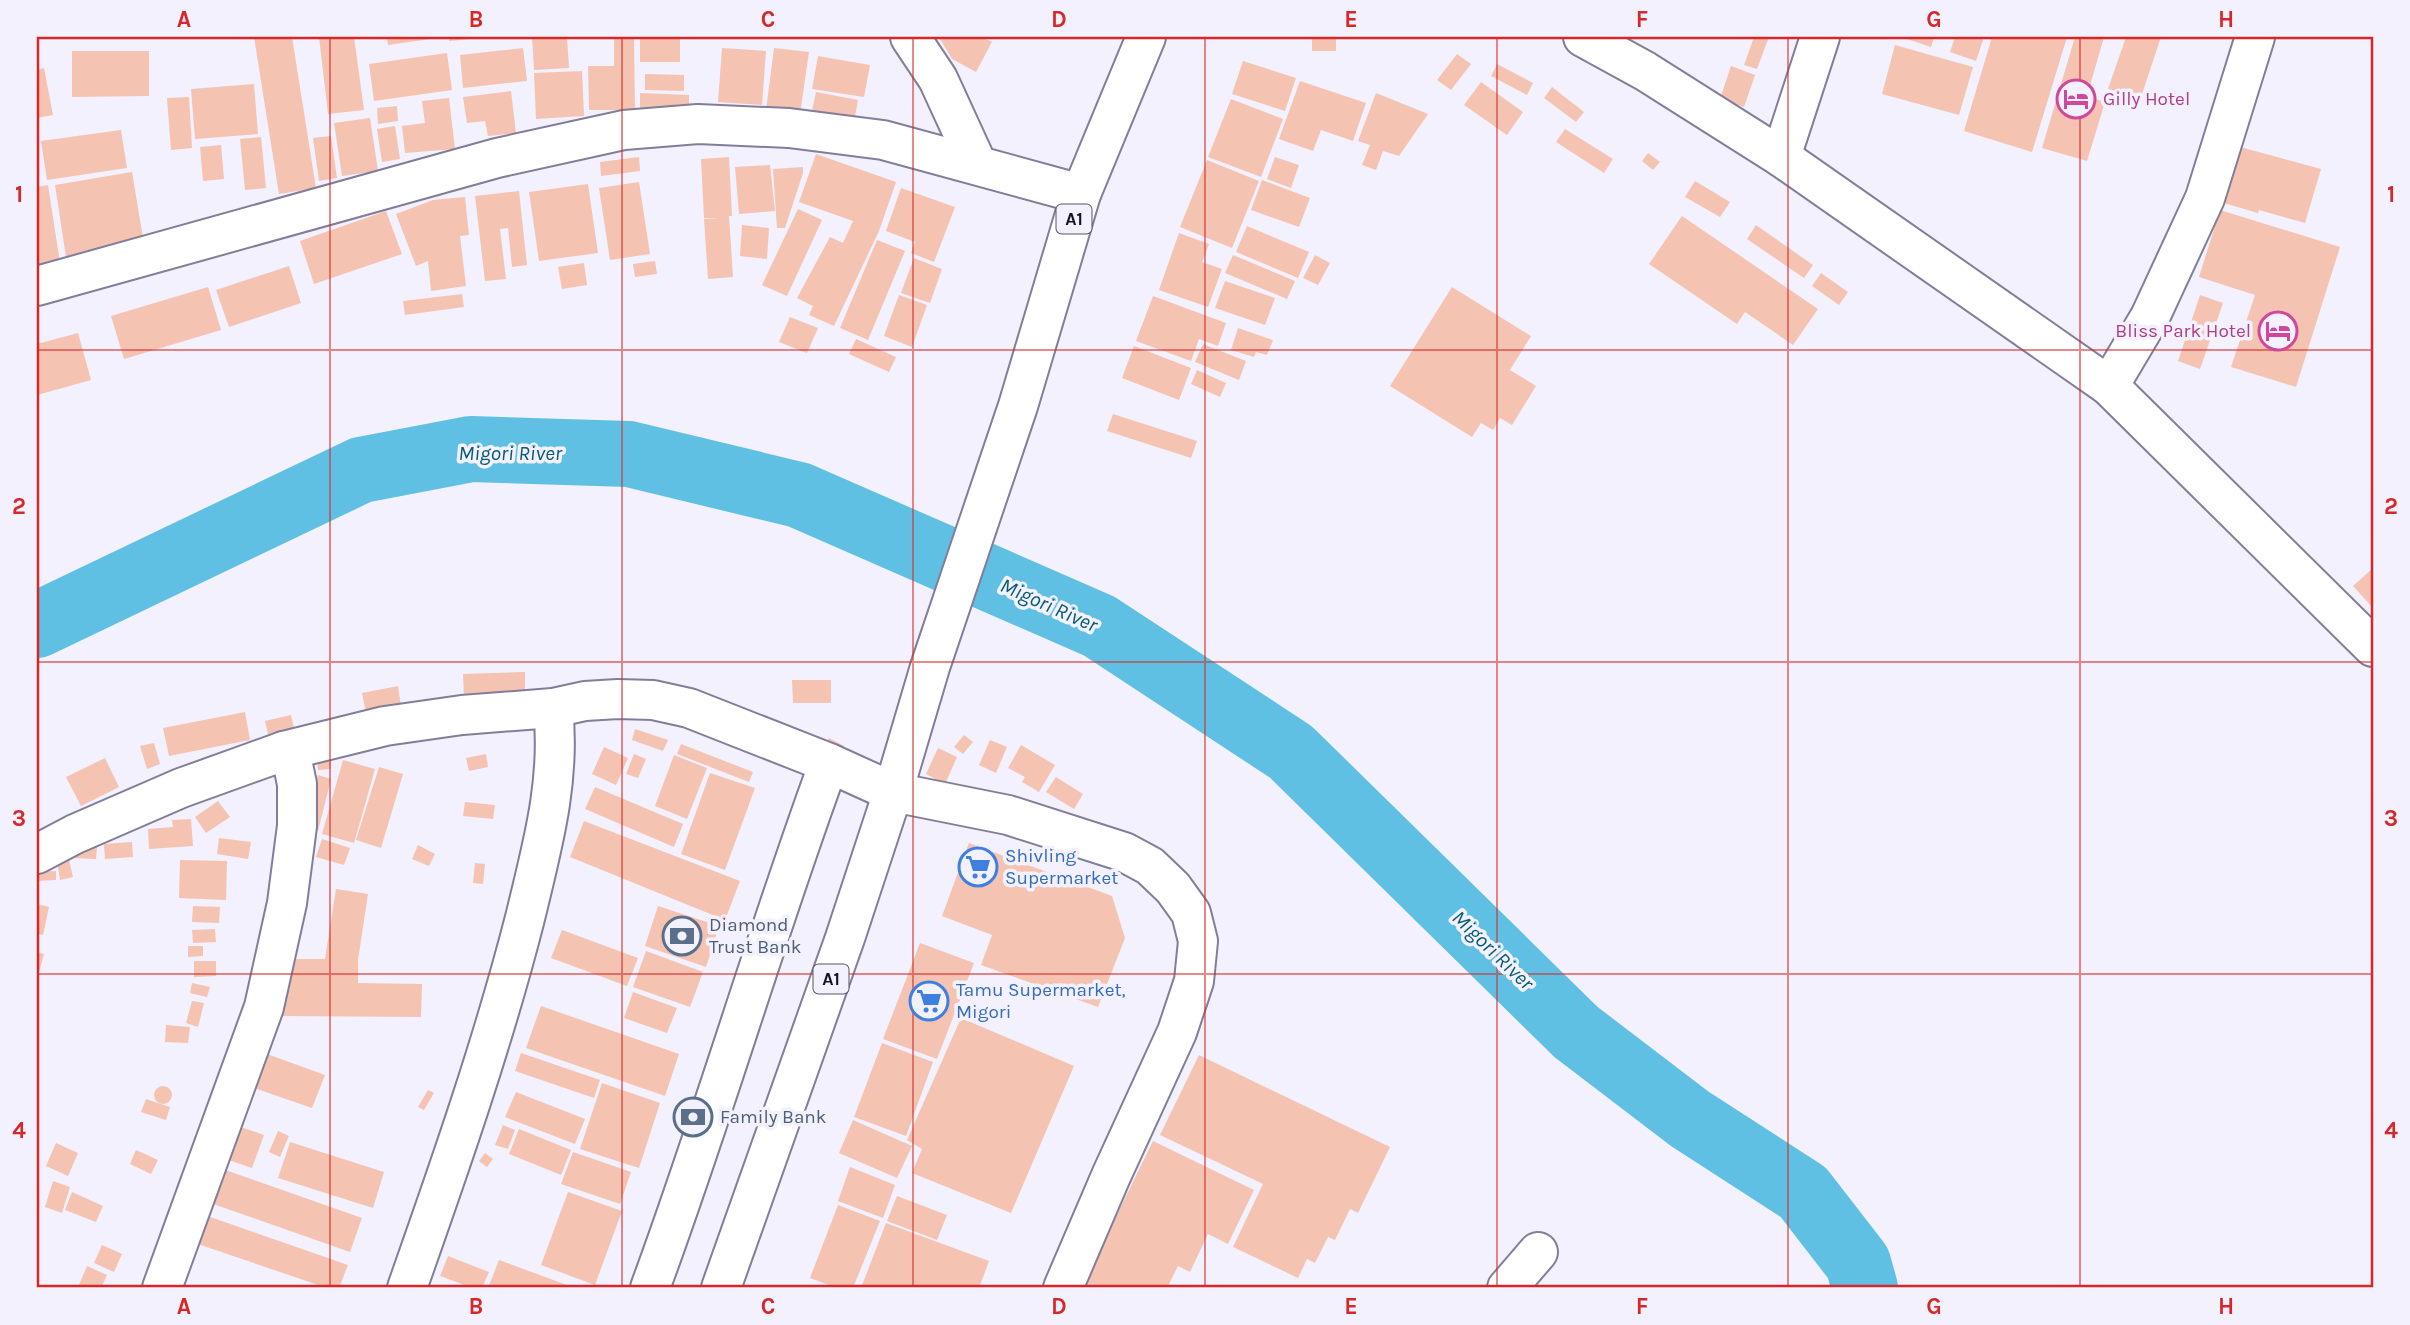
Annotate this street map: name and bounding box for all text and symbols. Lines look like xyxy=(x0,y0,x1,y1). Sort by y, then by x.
text: A xyxy=(177,6,191,33)
text: B xyxy=(469,6,483,33)
text: C xyxy=(761,6,775,33)
text: D xyxy=(1051,6,1067,33)
text: E xyxy=(1344,6,1358,33)
text: F xyxy=(1636,6,1648,33)
text: G xyxy=(1926,6,1942,33)
text: H xyxy=(2218,6,2234,33)
hotel icon: Gilly Hotel xyxy=(2055,78,2097,120)
place label: Gilly Hotel xyxy=(2103,88,2190,110)
text: 1 xyxy=(15,181,23,208)
text: 1 xyxy=(2387,181,2395,208)
road number: A1 xyxy=(1056,204,1092,233)
hotel icon: Bliss Park Hotel xyxy=(2257,310,2299,352)
place label: Bliss Park Hotel xyxy=(2115,320,2251,342)
water label: Migori River xyxy=(458,441,563,465)
text: 2 xyxy=(12,493,26,520)
text: 2 xyxy=(2384,493,2398,520)
water label: Migori River xyxy=(997,573,1102,637)
text: 3 xyxy=(12,805,26,832)
text: 3 xyxy=(2384,805,2398,832)
place label: Shivling Supermarket xyxy=(1005,845,1118,889)
supermarket icon: Shivling Supermarket xyxy=(957,846,999,888)
water label: Migori River xyxy=(1447,905,1539,995)
place label: Diamond Trust Bank xyxy=(709,914,802,958)
bank icon: Diamond Trust Bank xyxy=(661,915,703,957)
road number: A1 xyxy=(814,964,848,994)
place label: Tamu Supermarket, Migori xyxy=(956,979,1126,1023)
supermarket icon: Tamu Supermarket, Migori xyxy=(908,980,950,1022)
bank icon: Family Bank xyxy=(672,1096,714,1138)
place label: Family Bank xyxy=(720,1106,827,1128)
text: 4 xyxy=(12,1117,26,1144)
text: 4 xyxy=(2384,1117,2398,1144)
text: A xyxy=(177,1293,191,1320)
text: B xyxy=(469,1293,483,1320)
text: C xyxy=(761,1293,775,1320)
text: D xyxy=(1051,1293,1067,1320)
text: E xyxy=(1344,1293,1358,1320)
text: F xyxy=(1636,1293,1648,1320)
text: G xyxy=(1926,1293,1942,1320)
text: H xyxy=(2218,1293,2234,1320)

